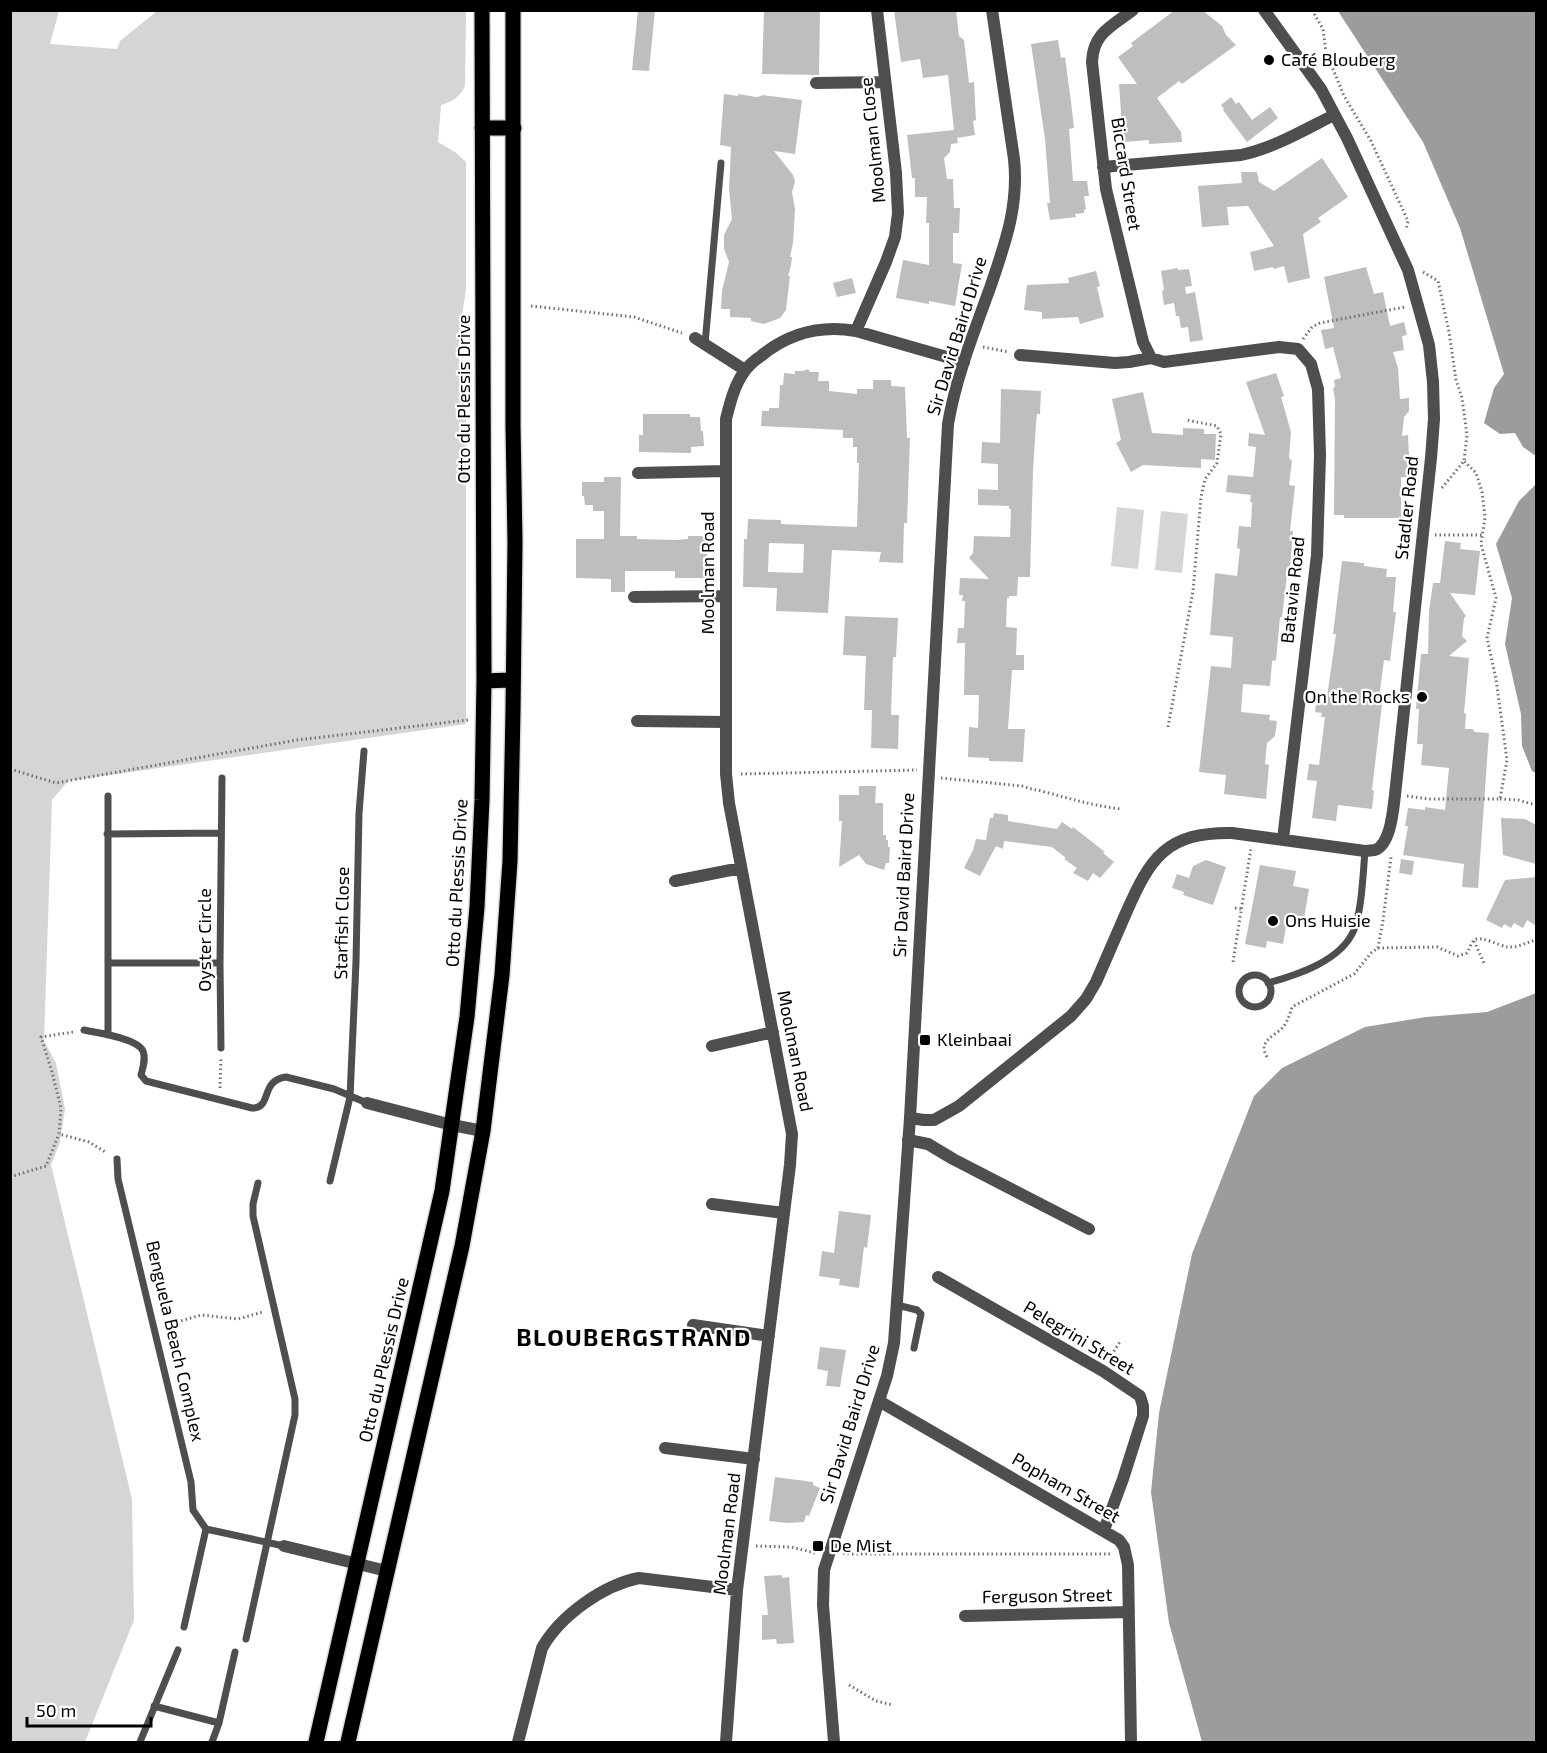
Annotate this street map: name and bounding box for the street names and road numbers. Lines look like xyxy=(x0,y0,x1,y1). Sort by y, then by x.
street label: Moolman Close xyxy=(854,76,890,204)
street label: Biccard Street xyxy=(1107,116,1147,232)
street label: Sir David Baird Drive xyxy=(921,254,991,418)
street label: Otto du Plessis Drive xyxy=(452,315,474,483)
street label: Stadler Road xyxy=(1390,455,1422,561)
street label: Moolman Road xyxy=(696,511,718,635)
street label: Batavia Road xyxy=(1275,535,1309,644)
street label: Sir David Baird Drive xyxy=(888,792,918,958)
street label: Otto du Plessis Drive xyxy=(441,798,471,968)
street label: Starfish Close xyxy=(329,866,353,980)
street label: Oyster Circle xyxy=(193,888,215,992)
street label: Moolman Road xyxy=(773,988,819,1113)
street label: Benguela Beach Complex xyxy=(142,1238,210,1444)
street label: Otto du Plessis Drive xyxy=(353,1275,413,1445)
street label: Pelegrini Street xyxy=(1020,1295,1139,1379)
street label: Sir David Baird Drive xyxy=(814,1342,884,1506)
street label: Popham Street xyxy=(1008,1447,1125,1527)
street label: Moolman Road xyxy=(708,1471,744,1596)
street label: Ferguson Street xyxy=(982,1583,1112,1607)

